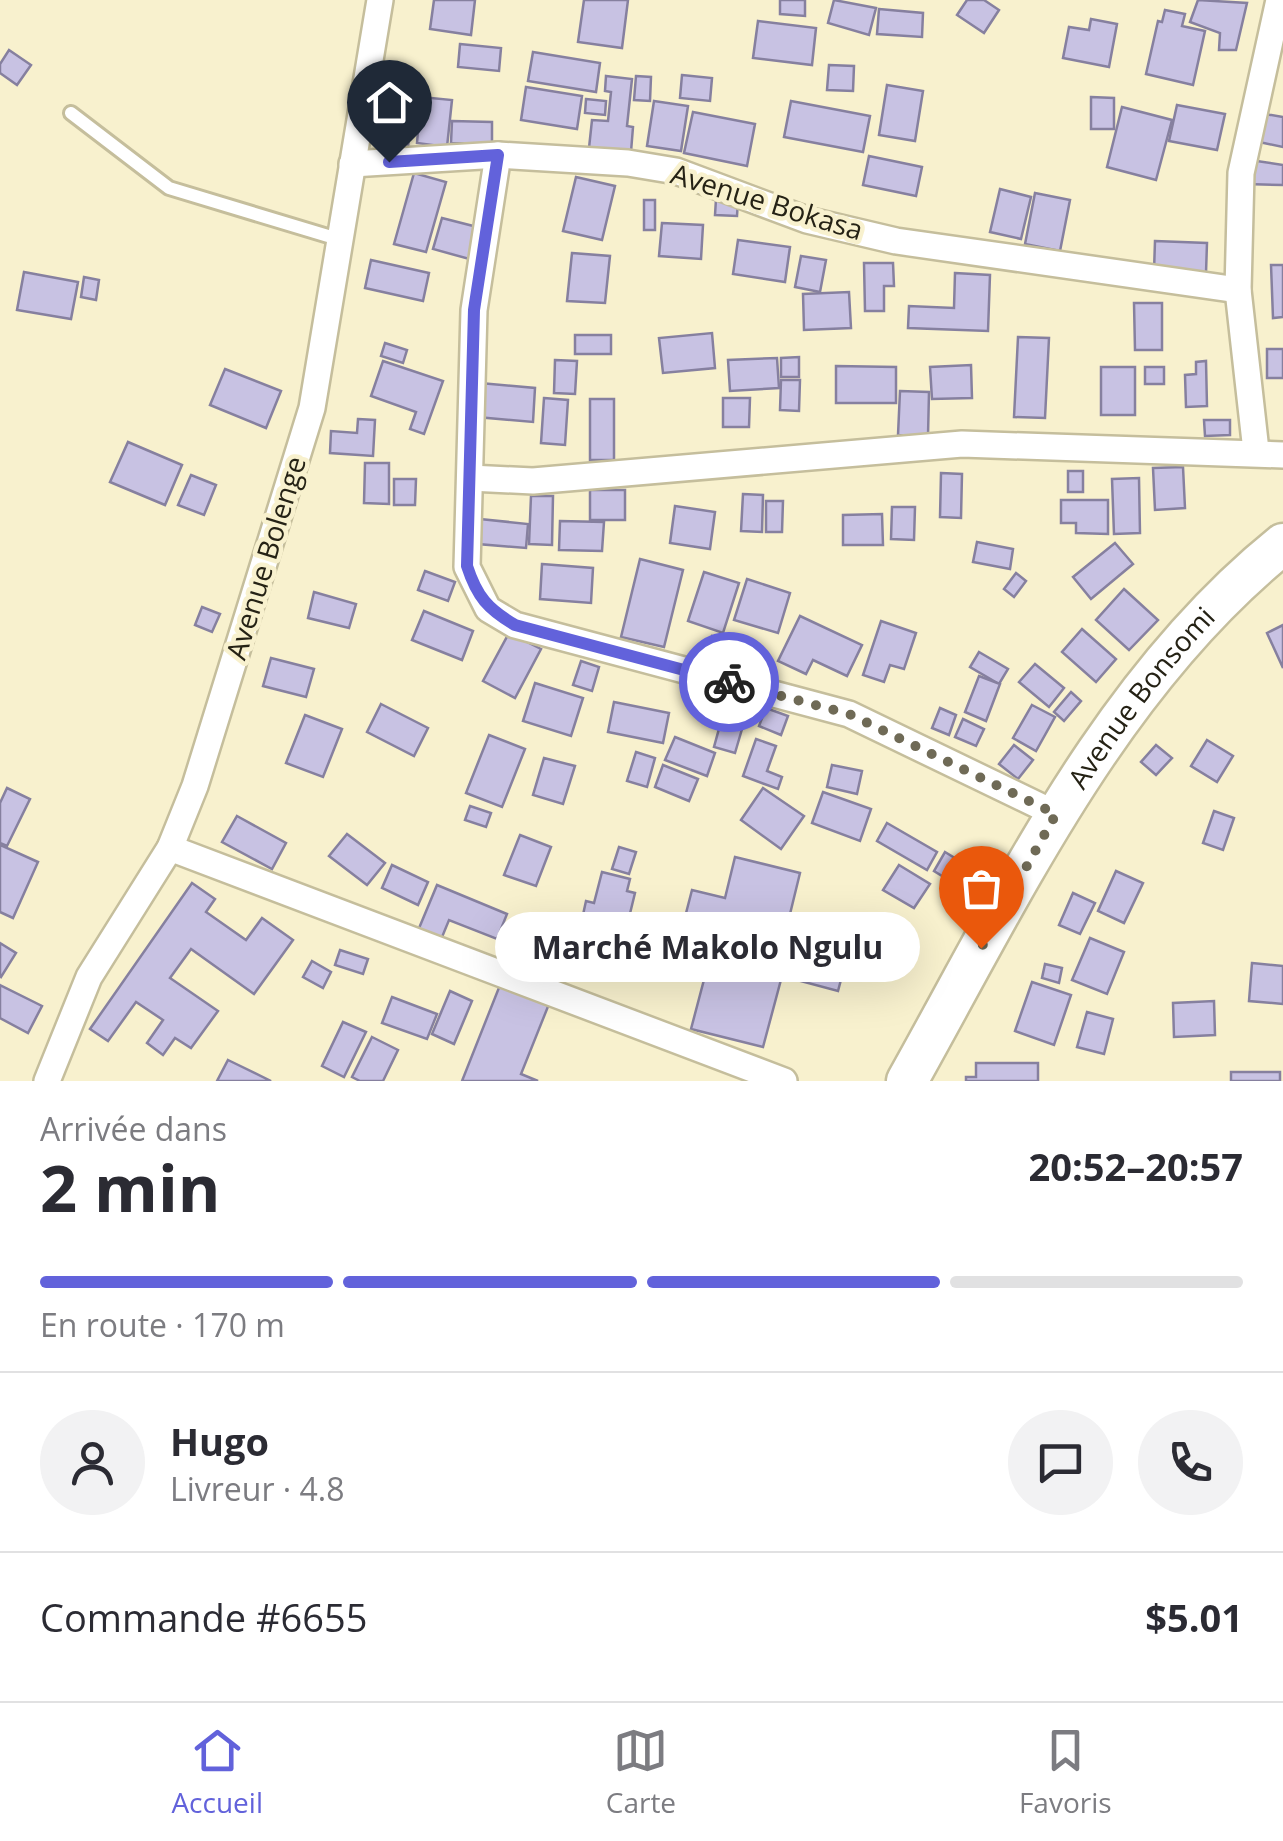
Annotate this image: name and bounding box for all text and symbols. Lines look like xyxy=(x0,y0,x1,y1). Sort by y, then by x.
pin xyxy=(347,60,432,163)
icon: home xyxy=(362,75,417,130)
street label: Avenue Bokasa xyxy=(667,154,868,248)
street label: Avenue Bolenge xyxy=(216,451,314,664)
street label: Avenue Bonsomi xyxy=(1058,598,1222,795)
courier xyxy=(679,632,779,732)
icon: bike xyxy=(702,655,757,710)
pin xyxy=(939,846,1024,949)
icon: bag xyxy=(954,861,1009,916)
callout: Marché Makolo Ngulu xyxy=(496,913,921,983)
text: Marché Makolo Ngulu xyxy=(532,925,883,968)
text: Arrivée dans xyxy=(40,1107,227,1150)
text: 20:52–20:57 xyxy=(1029,1140,1243,1192)
text: 2 min xyxy=(40,1143,220,1231)
text: En route · 170 m xyxy=(40,1303,285,1346)
button: person xyxy=(40,1410,145,1515)
button: chat xyxy=(1008,1410,1113,1515)
button: phone xyxy=(1138,1410,1243,1515)
text: Hugo xyxy=(170,1415,269,1467)
text: Livreur · 4.8 xyxy=(170,1467,345,1510)
text: Commande #6655 xyxy=(40,1591,368,1643)
text: $5.01 xyxy=(1145,1591,1243,1643)
tab: Accueil xyxy=(171,1723,263,1821)
tab: Carte xyxy=(606,1723,676,1821)
tab: Favoris xyxy=(1019,1723,1112,1821)

